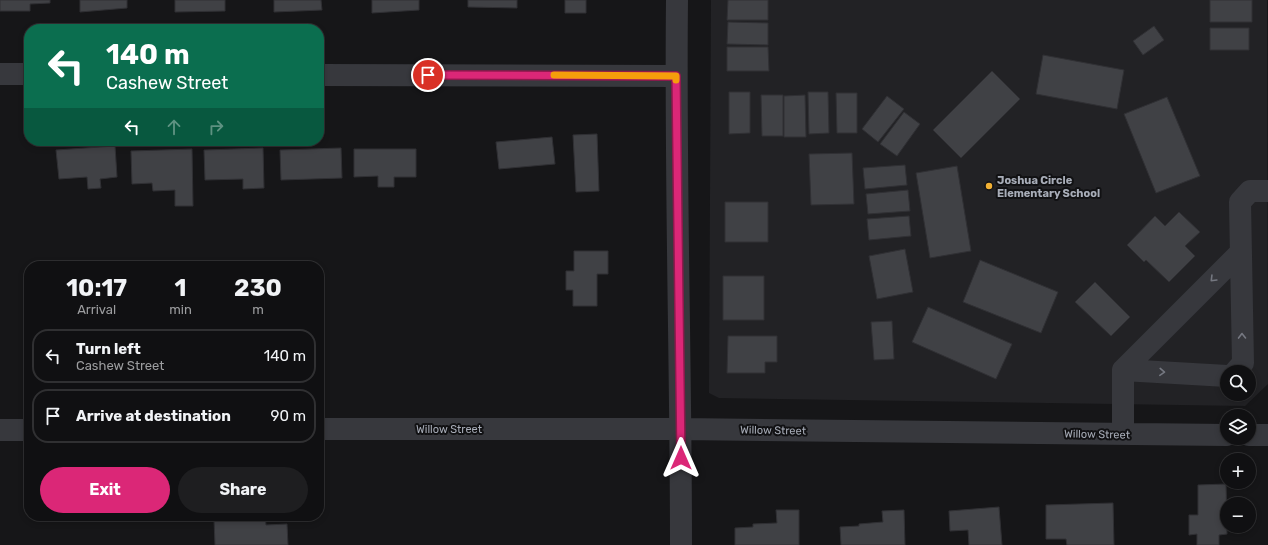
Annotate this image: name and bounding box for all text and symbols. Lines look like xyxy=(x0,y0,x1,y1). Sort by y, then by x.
text: 140 m xyxy=(106,38,190,71)
icon: left xyxy=(40,40,92,92)
pin xyxy=(411,58,445,92)
icon: arrive xyxy=(417,64,439,86)
text: Cashew Street xyxy=(106,72,228,94)
icon: left xyxy=(121,116,143,138)
icon: ahead xyxy=(163,116,185,138)
icon: right xyxy=(205,116,227,138)
place label: Joshua Circle Elementary School xyxy=(997,174,1100,200)
marker: Joshua Circle Elementary School xyxy=(984,181,994,191)
text: 10:17 xyxy=(66,274,127,302)
text: 1 xyxy=(175,274,187,302)
text: 230 xyxy=(234,274,282,302)
one-way arrow xyxy=(1210,274,1218,282)
text: Arrival xyxy=(77,302,116,317)
text: min xyxy=(169,302,192,317)
text: m xyxy=(252,302,264,317)
one-way arrow xyxy=(1238,333,1247,339)
text: Turn left xyxy=(76,340,141,358)
icon: left xyxy=(42,345,64,367)
text: 140 m xyxy=(264,347,306,365)
text: Cashew Street xyxy=(76,358,164,373)
map controls xyxy=(1220,365,1256,533)
button: search xyxy=(1220,365,1256,401)
one-way arrow xyxy=(1159,368,1165,377)
icon: arrive xyxy=(42,405,64,427)
text: Arrive at destination xyxy=(76,407,231,425)
text: 90 m xyxy=(271,407,306,425)
button: layers xyxy=(1220,409,1256,445)
street label: Willow Street xyxy=(416,423,483,436)
street label: Willow Street xyxy=(740,423,807,438)
street label: Willow Street xyxy=(1064,427,1131,442)
position arrow xyxy=(660,437,702,479)
button: + xyxy=(1220,453,1256,489)
button: Exit xyxy=(40,467,170,513)
button: Share xyxy=(178,467,308,513)
button: − xyxy=(1220,497,1256,533)

